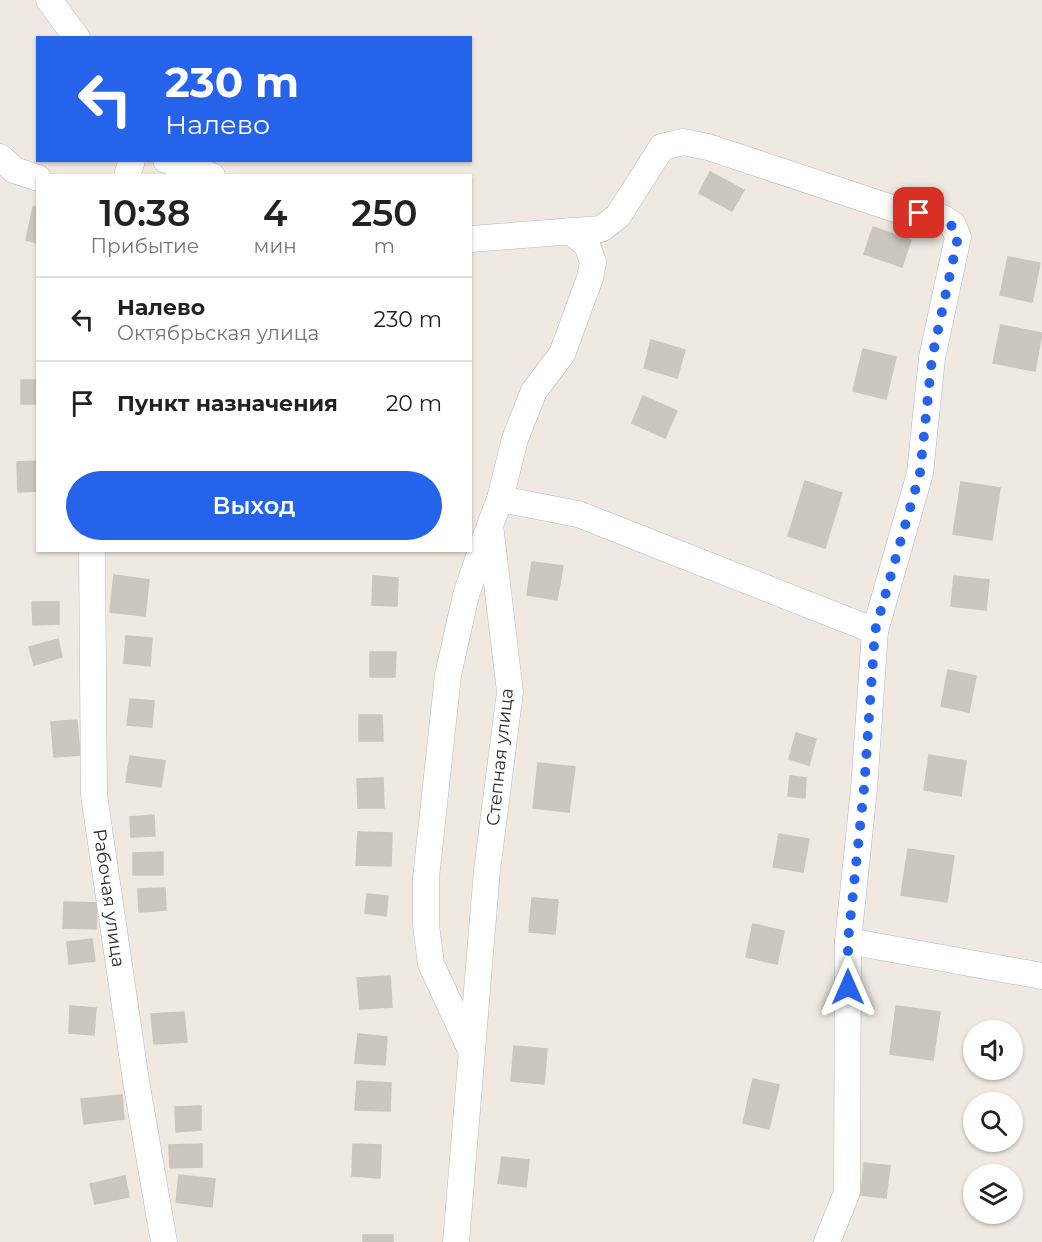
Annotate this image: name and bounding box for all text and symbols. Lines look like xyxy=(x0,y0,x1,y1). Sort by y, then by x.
text: 230 m xyxy=(165,56,299,108)
icon: left xyxy=(66,60,144,138)
text: Налево xyxy=(165,108,270,141)
pin xyxy=(893,187,944,238)
text: 10:38 xyxy=(99,191,190,235)
text: 4 xyxy=(263,191,287,235)
text: 250 xyxy=(351,191,417,235)
icon: arrive xyxy=(902,196,935,229)
text: Прибытие xyxy=(91,234,199,258)
text: мин xyxy=(254,234,297,258)
text: m xyxy=(374,234,395,258)
text: Налево xyxy=(117,294,205,321)
icon: left xyxy=(66,303,99,336)
text: 230 m xyxy=(373,306,442,333)
text: Октябрьская улица xyxy=(117,321,319,345)
icon: arrive xyxy=(66,387,99,420)
text: Пункт назначения xyxy=(117,390,338,417)
text: 20 m xyxy=(386,390,442,417)
button: Выход xyxy=(66,471,442,540)
street label: Степная улица xyxy=(482,687,518,827)
street label: Рабочая улица xyxy=(88,827,130,969)
position arrow xyxy=(816,955,880,1019)
map controls xyxy=(963,1020,1023,1224)
button: sound xyxy=(963,1020,1023,1080)
button: search xyxy=(963,1092,1023,1152)
button: layers xyxy=(963,1164,1023,1224)

